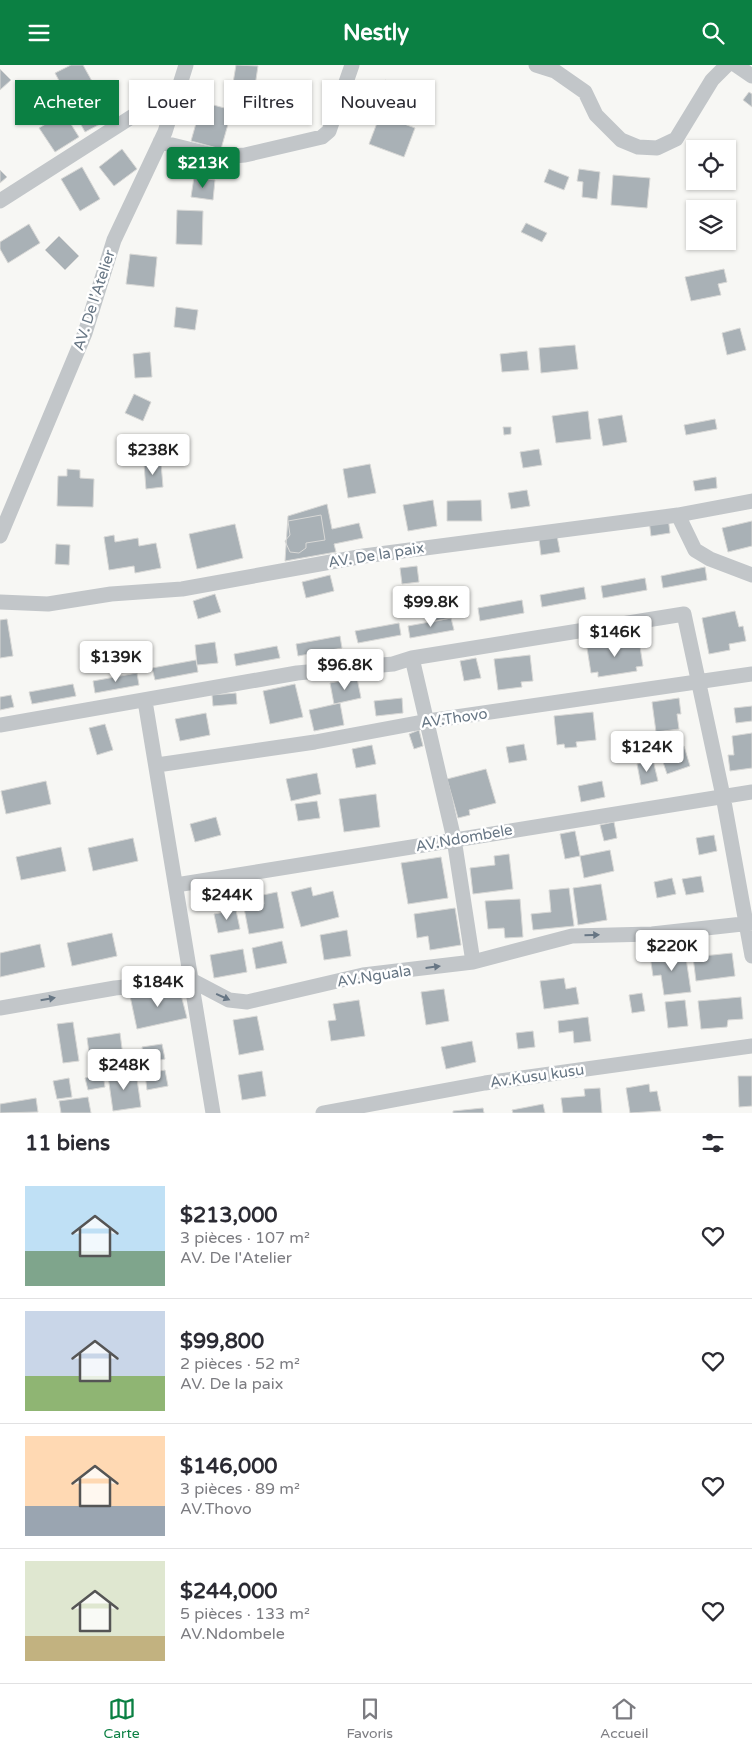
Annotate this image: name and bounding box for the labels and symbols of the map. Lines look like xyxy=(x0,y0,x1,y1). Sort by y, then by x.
pin: $213K xyxy=(168,147,238,189)
street label: AV. De l'Atelier xyxy=(69,247,119,353)
pin: $238K xyxy=(118,433,188,476)
street label: AV. De la paix xyxy=(327,539,425,571)
pin: $99.8K xyxy=(390,585,472,628)
pin: $146K xyxy=(580,615,650,658)
pin: $139K xyxy=(81,641,151,683)
pin: $96.8K xyxy=(304,649,386,691)
street label: AV.Thovo xyxy=(419,704,489,732)
pin: $124K xyxy=(612,731,682,773)
street label: AV.Ndombele xyxy=(414,821,514,855)
pin: $244K xyxy=(192,879,262,921)
pin: $220K xyxy=(637,929,707,972)
one-way arrow xyxy=(584,931,600,939)
street label: AV.Nguala xyxy=(336,961,412,991)
one-way arrow xyxy=(425,963,441,971)
pin: $184K xyxy=(123,965,193,1008)
one-way arrow xyxy=(215,993,230,1001)
one-way arrow xyxy=(40,995,56,1003)
pin: $248K xyxy=(89,1049,159,1091)
street label: Av.Kusu kusu xyxy=(489,1060,585,1092)

